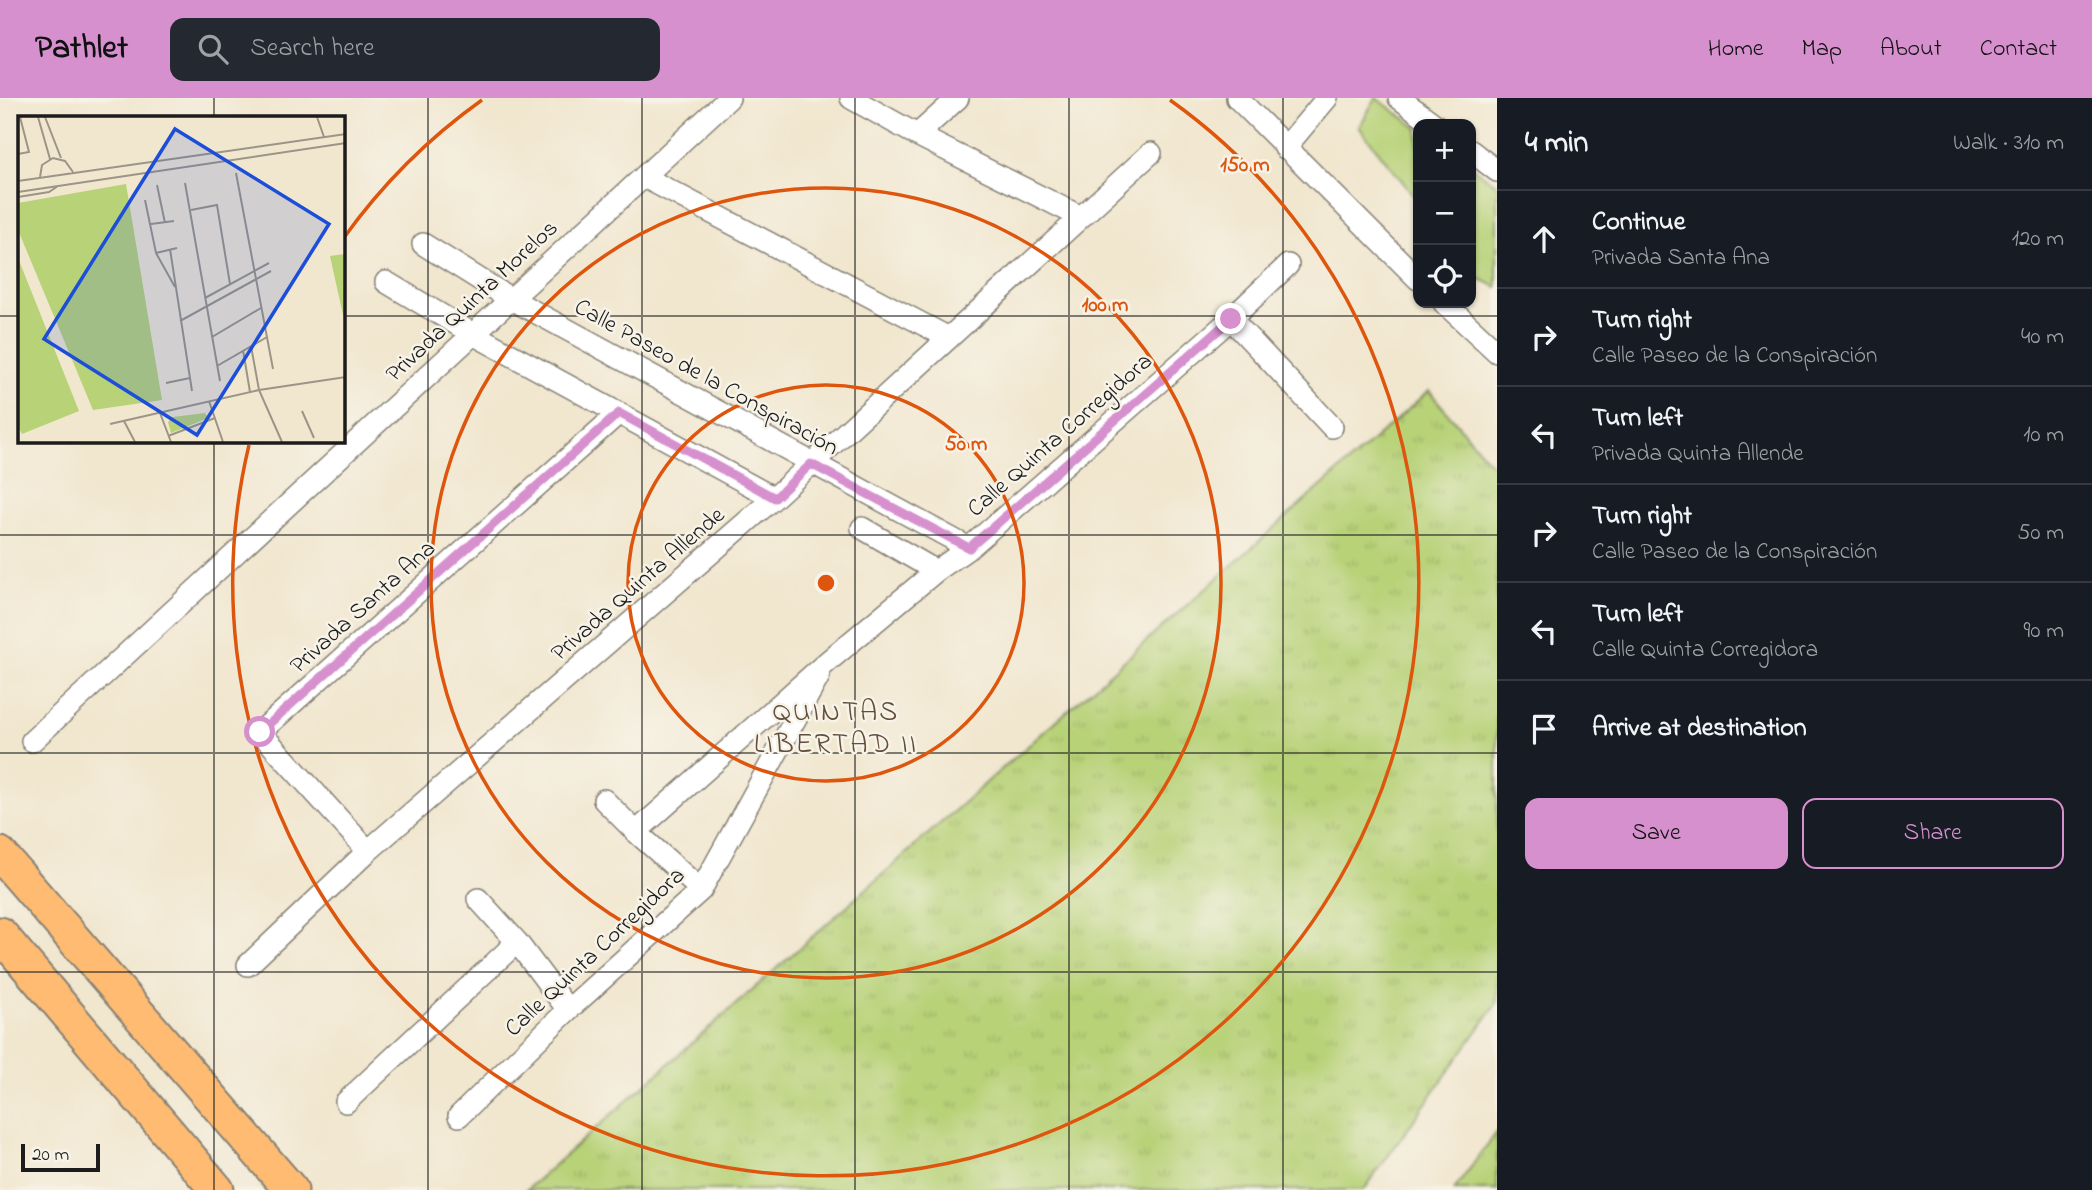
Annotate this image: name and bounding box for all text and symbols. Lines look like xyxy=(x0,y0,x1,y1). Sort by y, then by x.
search box xyxy=(170,18,660,81)
text: Pathlet xyxy=(35,25,128,73)
icon: search xyxy=(194,30,232,68)
text: Search here xyxy=(250,30,375,68)
text: Home xyxy=(1708,32,1764,67)
text: Map xyxy=(1802,32,1842,67)
text: About xyxy=(1880,32,1942,67)
text: Contact xyxy=(1980,32,2057,67)
inset map xyxy=(18,116,345,443)
map controls xyxy=(1413,119,1476,308)
button: + xyxy=(1413,119,1476,182)
text: 4 min xyxy=(1525,122,1588,166)
text: Walk · 310 m xyxy=(1953,127,2064,160)
text: 150 m xyxy=(1220,151,1270,181)
button: − xyxy=(1413,182,1476,245)
text: Continue xyxy=(1592,204,1685,242)
street label: Privada Quinta Morelos xyxy=(378,212,567,391)
icon: ahead xyxy=(1525,220,1563,258)
text: 120 m xyxy=(2012,223,2064,256)
text: Privada Santa Ana xyxy=(1592,242,1770,275)
button: locate xyxy=(1413,245,1476,308)
street label: Calle Paseo de la Conspiración xyxy=(567,291,845,466)
text: 100 m xyxy=(1082,291,1128,321)
text: Turn right xyxy=(1592,302,1692,340)
route end xyxy=(1215,303,1246,334)
icon: right xyxy=(1525,318,1563,356)
text: 40 m xyxy=(2021,321,2064,354)
text: Calle Paseo de la Conspiración xyxy=(1592,340,1877,373)
street label: Calle Quinta Corregidora xyxy=(960,345,1161,527)
text: Turn left xyxy=(1592,400,1683,438)
icon: left xyxy=(1525,416,1563,454)
text: 10 m xyxy=(2023,419,2064,452)
text: 50 m xyxy=(945,430,987,460)
text: Privada Quinta Allende xyxy=(1592,438,1804,471)
text: Turn right xyxy=(1592,498,1692,536)
street label: Privada Quinta Allende xyxy=(544,499,734,671)
icon: right xyxy=(1525,514,1563,552)
text: 50 m xyxy=(2017,517,2064,550)
street label: Privada Santa Ana xyxy=(283,533,444,683)
text: Calle Paseo de la Conspiración xyxy=(1592,536,1877,569)
centre of rings xyxy=(814,571,838,595)
text: Turn left xyxy=(1592,596,1683,634)
icon: left xyxy=(1525,612,1563,650)
text: 90 m xyxy=(2024,615,2064,648)
text: Calle Quinta Corregidora xyxy=(1592,634,1818,667)
district label: QUINTAS LIBERTAD II xyxy=(754,693,918,766)
icon: arrive xyxy=(1525,710,1563,748)
text: Arrive at destination xyxy=(1592,710,1807,748)
route start xyxy=(244,716,275,747)
button: Save xyxy=(1525,798,1788,869)
button: Share xyxy=(1802,798,2064,869)
street label: Calle Quinta Corregidora xyxy=(497,860,694,1046)
scale bar xyxy=(21,1141,100,1173)
text: 20 m xyxy=(32,1142,69,1169)

